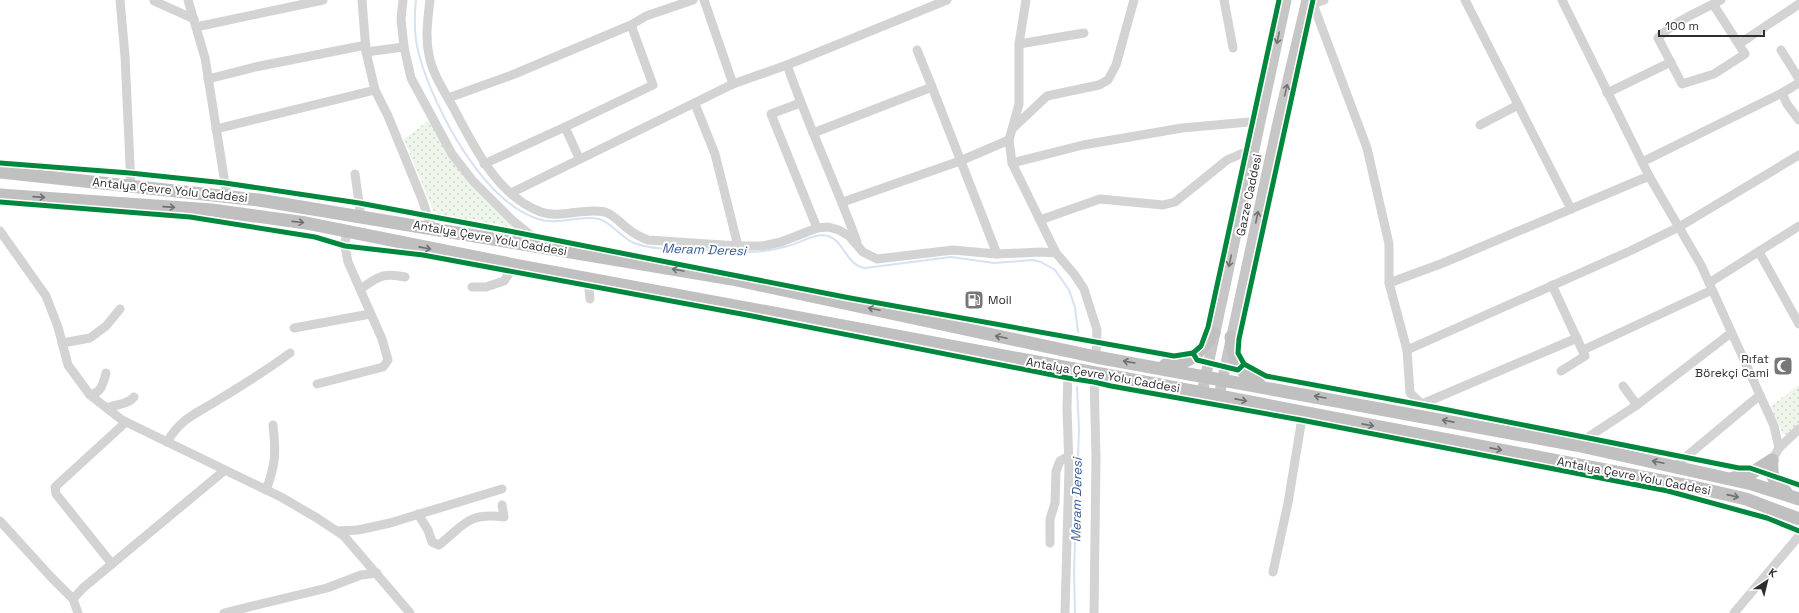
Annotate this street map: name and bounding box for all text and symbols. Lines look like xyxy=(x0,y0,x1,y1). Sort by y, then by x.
scale bar xyxy=(1659,12,1764,38)
text: 100 m xyxy=(1665,18,1699,34)
one-way arrow xyxy=(1274,31,1282,44)
one-way arrow xyxy=(1282,84,1290,97)
street label: Gazze Caddesi xyxy=(1232,152,1266,238)
street label: Antalya Çevre Yolu Caddesi xyxy=(92,174,249,206)
one-way arrow xyxy=(32,194,45,201)
one-way arrow xyxy=(162,203,175,210)
one-way arrow xyxy=(1254,211,1262,224)
street label: Antalya Çevre Yolu Caddesi xyxy=(412,217,568,259)
one-way arrow xyxy=(291,219,304,226)
water label: Meram Deresi xyxy=(662,240,748,260)
one-way arrow xyxy=(418,244,431,252)
one-way arrow xyxy=(1225,254,1233,267)
one-way arrow xyxy=(672,266,685,274)
fuel station icon: Moil xyxy=(963,289,985,311)
place label: Moil xyxy=(988,292,1012,308)
one-way arrow xyxy=(868,305,881,313)
one-way arrow xyxy=(995,332,1008,340)
place label: Rıfat Börekçi Cami xyxy=(1695,351,1769,381)
street label: Antalya Çevre Yolu Caddesi xyxy=(1025,354,1181,396)
mosque icon: Rıfat Börekçi Cami xyxy=(1772,355,1794,377)
one-way arrow xyxy=(1123,358,1136,366)
one-way arrow xyxy=(1314,393,1327,401)
one-way arrow xyxy=(1234,396,1247,404)
one-way arrow xyxy=(1442,416,1455,424)
one-way arrow xyxy=(1361,421,1374,429)
one-way arrow xyxy=(1489,446,1502,454)
street label: Antalya Çevre Yolu Caddesi xyxy=(1556,453,1712,499)
water label: Meram Deresi xyxy=(1067,456,1086,542)
one-way arrow xyxy=(1651,458,1664,466)
one-way arrow xyxy=(1727,492,1740,500)
north arrow xyxy=(1747,561,1787,601)
text: K xyxy=(1766,565,1780,581)

